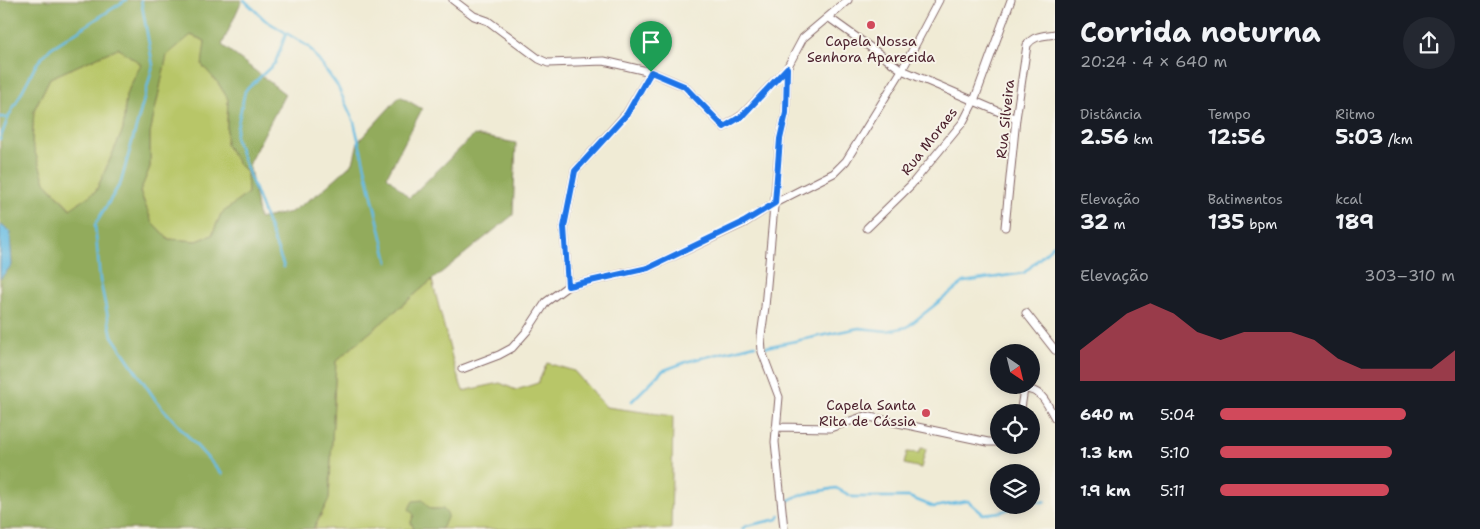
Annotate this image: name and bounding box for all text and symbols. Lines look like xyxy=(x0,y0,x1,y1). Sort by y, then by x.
text: Corrida noturna xyxy=(1080,13,1321,51)
button: share xyxy=(1403,17,1455,69)
marker: Capela Nossa Senhora Aparecida xyxy=(865,19,877,31)
pin xyxy=(630,21,672,72)
icon: arrive xyxy=(637,28,665,56)
place label: Capela Nossa Senhora Aparecida xyxy=(807,32,935,66)
text: 20:24 · 4 × 640 m xyxy=(1080,51,1227,72)
street label: Rua Silveira xyxy=(992,78,1018,159)
street label: Rua Moraes xyxy=(897,103,961,179)
text: Distância xyxy=(1080,105,1142,123)
text: Tempo xyxy=(1208,105,1251,123)
text: Ritmo xyxy=(1335,105,1375,123)
text: 2.56 xyxy=(1080,123,1128,151)
text: 12:56 xyxy=(1208,123,1265,151)
text: 5:03 xyxy=(1335,123,1383,151)
text: km xyxy=(1128,130,1153,148)
text: /km xyxy=(1383,130,1413,148)
text: Elevação xyxy=(1080,190,1140,208)
text: Batimentos xyxy=(1208,190,1283,208)
text: kcal xyxy=(1335,190,1363,208)
text: 32 xyxy=(1080,208,1109,236)
text: 135 xyxy=(1208,208,1244,236)
text: 189 xyxy=(1335,208,1374,236)
text: m xyxy=(1109,215,1126,233)
text: bpm xyxy=(1244,215,1277,233)
text: Elevação xyxy=(1080,265,1149,286)
text: 303–310 m xyxy=(1364,265,1455,286)
north arrow xyxy=(990,344,1040,394)
map controls xyxy=(990,344,1040,514)
place label: Capela Santa Rita de Cássia xyxy=(819,396,916,430)
button: locate xyxy=(990,404,1040,454)
text: 640 m xyxy=(1080,404,1134,425)
text: 5:04 xyxy=(1160,404,1195,425)
marker: Capela Santa Rita de Cássia xyxy=(920,407,932,419)
text: 1.3 km xyxy=(1080,442,1133,463)
text: 5:10 xyxy=(1160,442,1190,463)
button: layers xyxy=(990,464,1040,514)
text: 1.9 km xyxy=(1080,480,1131,501)
text: 5:11 xyxy=(1160,480,1185,501)

